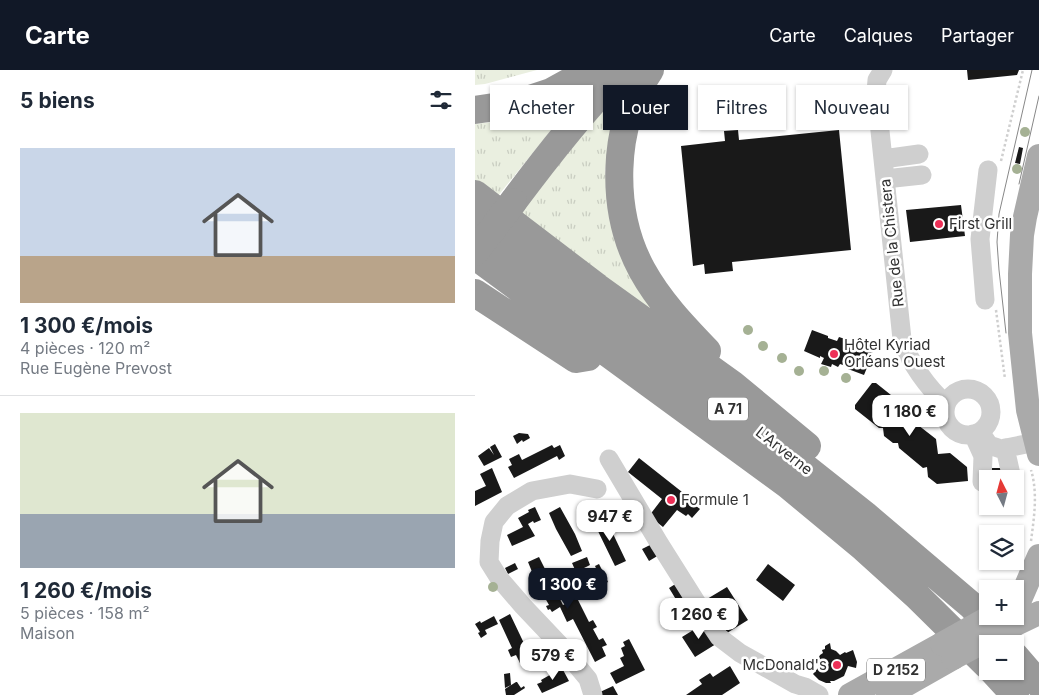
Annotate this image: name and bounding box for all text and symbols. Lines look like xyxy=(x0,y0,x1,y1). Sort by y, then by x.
text: Carte xyxy=(25,21,90,50)
text: Carte xyxy=(769,25,816,46)
text: Calques xyxy=(844,25,913,46)
text: Partager xyxy=(941,25,1014,46)
chip: Acheter xyxy=(490,85,593,130)
chip: Louer xyxy=(603,85,688,130)
chip: Filtres xyxy=(698,85,786,130)
chip: Nouveau xyxy=(796,85,908,130)
icon: filters xyxy=(427,86,455,114)
text: 5 biens xyxy=(20,88,95,113)
street label: Rue de la Chistera xyxy=(875,178,908,308)
icon: home xyxy=(193,180,283,270)
place label: First Grill xyxy=(949,214,1012,233)
marker: First Grill xyxy=(933,218,945,230)
text: 1 300 €/mois xyxy=(20,313,153,338)
place label: Hôtel Kyriad Orléans Ouest xyxy=(844,335,945,371)
text: 4 pièces · 120 m² xyxy=(20,338,150,358)
marker: Hôtel Kyriad Orléans Ouest xyxy=(828,348,840,360)
text: Rue Eugène Prevost xyxy=(20,358,172,378)
pin: 1 180 € xyxy=(864,394,956,437)
road number: A 71 xyxy=(708,398,748,420)
text: 1 180 € xyxy=(883,401,937,421)
street label: L'Arverne xyxy=(752,422,817,479)
icon: home xyxy=(193,446,283,536)
north arrow xyxy=(979,470,1024,515)
map controls xyxy=(979,470,1024,680)
place label: Formule 1 xyxy=(681,490,749,509)
marker: Formule 1 xyxy=(665,494,677,506)
pin: 947 € xyxy=(575,500,645,542)
text: 947 € xyxy=(587,506,633,526)
button: layers xyxy=(979,525,1024,570)
pin: 1 300 € xyxy=(522,568,614,610)
text: 1 300 € xyxy=(539,574,597,594)
text: 1 260 €/mois xyxy=(20,578,152,603)
button: + xyxy=(979,580,1024,625)
pin: 1 260 € xyxy=(653,598,745,640)
text: 5 pièces · 158 m² xyxy=(20,603,149,623)
text: 1 260 € xyxy=(671,604,727,624)
text: Maison xyxy=(20,623,75,643)
button: − xyxy=(979,635,1024,680)
pin: 579 € xyxy=(518,638,588,681)
text: 579 € xyxy=(531,645,575,665)
place label: McDonald's xyxy=(743,655,827,674)
road number: D 2152 xyxy=(867,658,925,682)
marker: McDonald's xyxy=(831,659,843,671)

